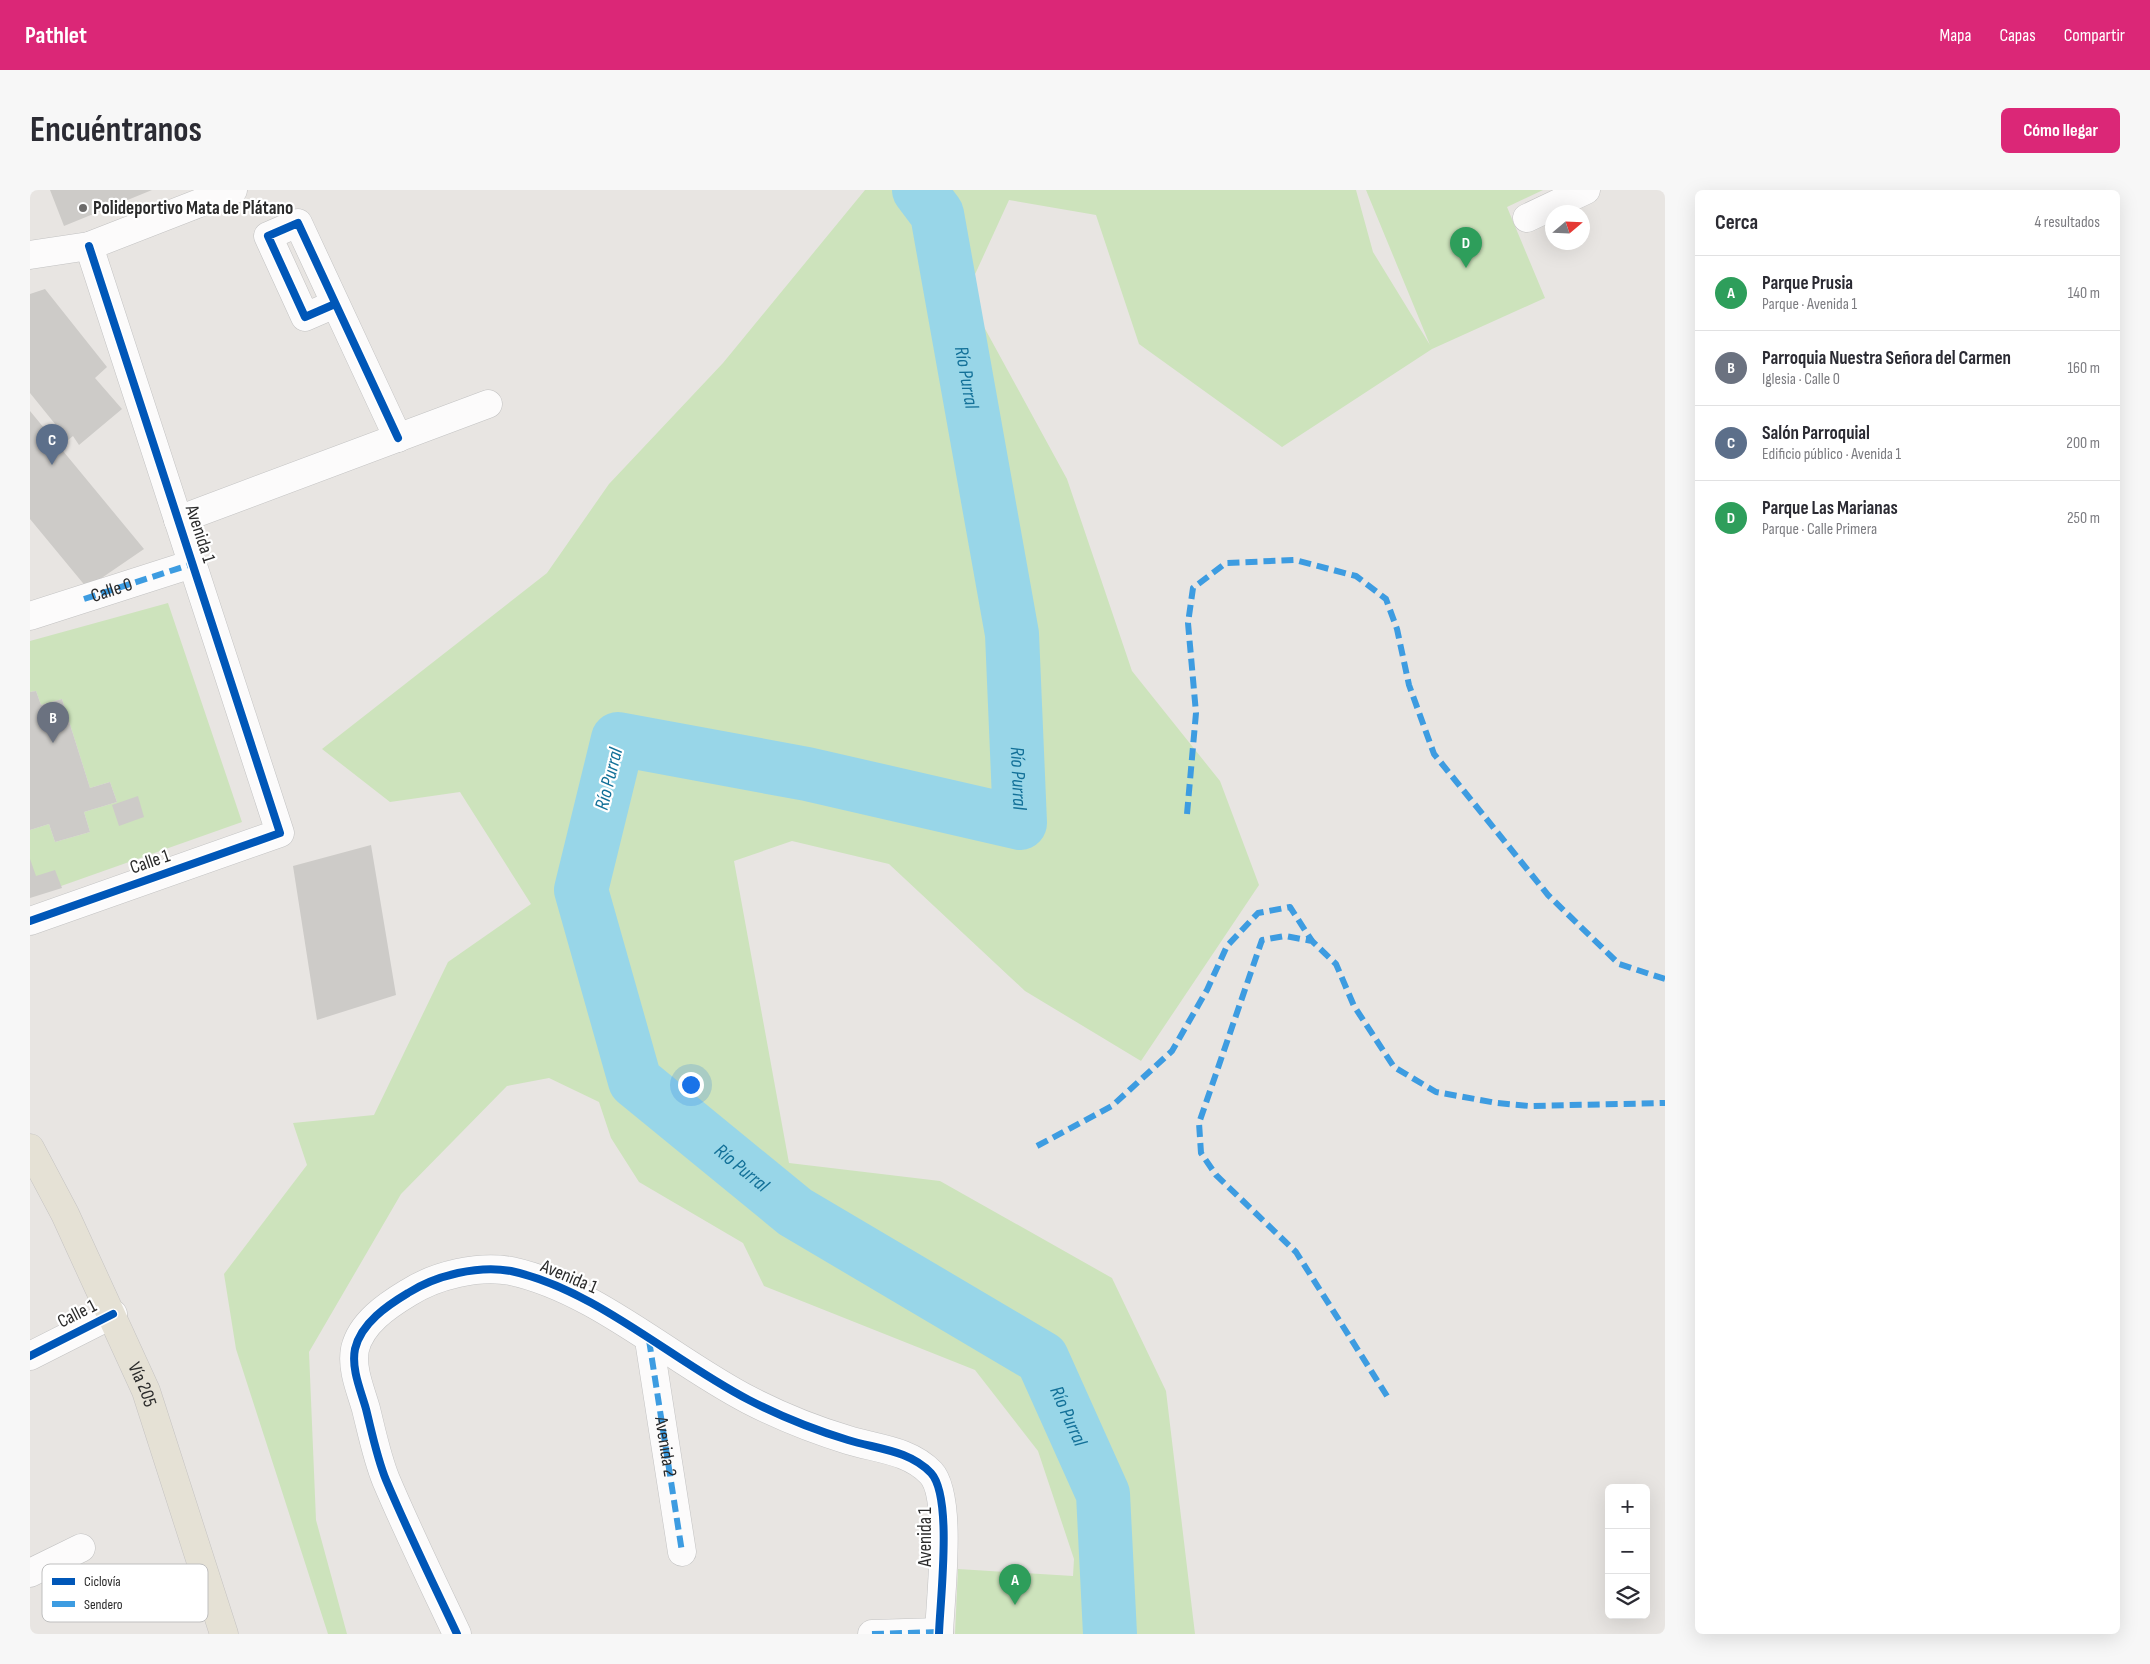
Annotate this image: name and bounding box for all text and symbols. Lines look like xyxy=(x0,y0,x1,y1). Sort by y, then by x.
text: Pathlet xyxy=(25,21,87,50)
text: Mapa xyxy=(1939,25,1971,46)
text: Capas xyxy=(1999,25,2036,46)
text: Compartir xyxy=(2064,25,2125,46)
button: Cómo llegar xyxy=(2001,108,2120,153)
text: Encuéntranos xyxy=(30,109,202,152)
place label: Polideportivo Mata de Plátano xyxy=(93,197,293,220)
marker: Polideportivo Mata de Plátano xyxy=(77,202,89,214)
north arrow xyxy=(1545,205,1590,250)
text: Cerca xyxy=(1715,210,1758,235)
text: 4 resultados xyxy=(2035,213,2100,232)
pin: D xyxy=(1450,227,1482,268)
text: Parque Prusia xyxy=(1762,272,1853,295)
text: A xyxy=(1727,284,1735,303)
text: 140 m xyxy=(2068,284,2100,303)
text: Parque · Avenida 1 xyxy=(1762,295,1857,314)
water label: Río Purral xyxy=(949,344,984,412)
text: Parroquia Nuestra Señora del Carmen xyxy=(1762,347,2011,370)
text: B xyxy=(1727,359,1735,378)
text: 160 m xyxy=(2067,359,2100,378)
text: Iglesia · Calle 0 xyxy=(1762,370,1840,389)
text: Salón Parroquial xyxy=(1762,422,1870,445)
pin: C xyxy=(36,424,68,465)
text: C xyxy=(1727,434,1735,453)
text: 200 m xyxy=(2066,434,2100,453)
text: Edificio público · Avenida 1 xyxy=(1762,445,1901,464)
text: Parque Las Marianas xyxy=(1762,497,1898,520)
street label: Avenida 1 xyxy=(180,501,220,566)
text: D xyxy=(1727,509,1735,528)
text: 250 m xyxy=(2067,509,2100,528)
text: Parque · Calle Primera xyxy=(1762,520,1877,539)
street label: Calle 0 xyxy=(88,573,135,608)
pin: B xyxy=(37,702,69,743)
water label: Río Purral xyxy=(590,744,629,813)
water label: Río Purral xyxy=(1005,746,1031,812)
street label: Calle 1 xyxy=(127,844,173,879)
your location xyxy=(678,1072,704,1098)
water label: Río Purral xyxy=(709,1139,774,1198)
street label: Avenida 1 xyxy=(536,1254,601,1299)
street label: Calle 1 xyxy=(54,1294,101,1333)
street label: Vía 205 xyxy=(123,1358,162,1410)
water label: Río Purral xyxy=(1044,1382,1093,1451)
street label: Avenida 2 xyxy=(649,1414,682,1478)
map controls xyxy=(1605,1484,1650,1619)
button: + xyxy=(1605,1484,1650,1529)
street label: Avenida 1 xyxy=(914,1507,937,1568)
button: − xyxy=(1605,1529,1650,1574)
legend xyxy=(42,1564,208,1622)
pin: A xyxy=(999,1564,1031,1605)
text: Ciclovía xyxy=(84,1573,121,1590)
button: layers xyxy=(1605,1574,1650,1619)
text: Sendero xyxy=(84,1596,123,1613)

